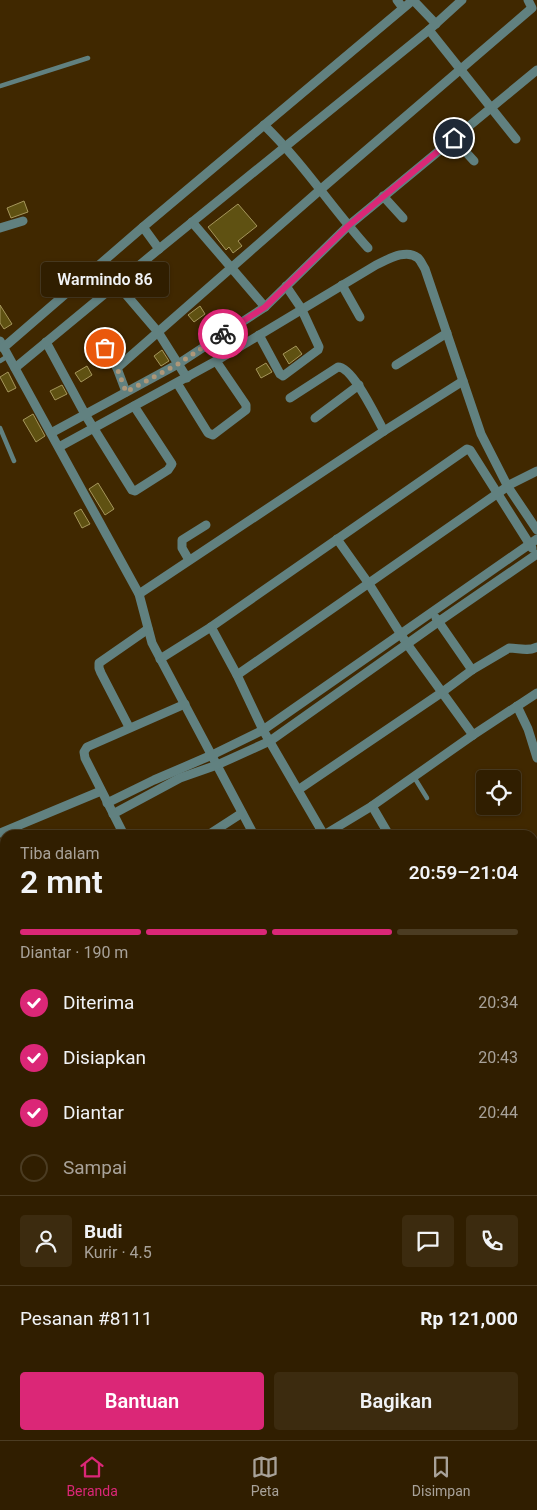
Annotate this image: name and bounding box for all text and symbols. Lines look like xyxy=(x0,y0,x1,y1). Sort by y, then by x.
pin xyxy=(433,117,475,159)
icon: home xyxy=(440,124,468,152)
callout: Warmindo 86 xyxy=(41,263,169,298)
text: Warmindo 86 xyxy=(57,270,153,289)
courier xyxy=(198,309,248,359)
icon: bike xyxy=(209,320,237,348)
pin xyxy=(84,327,126,369)
icon: bag xyxy=(91,334,119,362)
map controls xyxy=(476,770,521,815)
button: locate xyxy=(476,770,521,815)
text: Tiba dalam xyxy=(20,844,99,863)
text: 20:59–21:04 xyxy=(409,861,518,884)
text: 2 mnt xyxy=(20,863,103,901)
text: Diantar · 190 m xyxy=(20,943,128,962)
icon: check xyxy=(20,989,48,1017)
text: Diterima xyxy=(63,991,134,1014)
text: 20:34 xyxy=(478,993,518,1012)
icon: check xyxy=(20,1044,48,1072)
text: Disiapkan xyxy=(63,1046,146,1069)
text: 20:43 xyxy=(478,1048,518,1067)
icon: check xyxy=(20,1099,48,1127)
text: Diantar xyxy=(63,1101,124,1124)
text: 20:44 xyxy=(478,1103,518,1122)
text: Sampai xyxy=(63,1156,127,1179)
button: person xyxy=(20,1215,72,1267)
button: chat xyxy=(402,1215,454,1267)
button: phone xyxy=(466,1215,518,1267)
text: Budi xyxy=(84,1220,123,1243)
text: Kurir · 4.5 xyxy=(84,1243,152,1262)
text: Pesanan #8111 xyxy=(20,1307,153,1330)
text: Rp 121,000 xyxy=(420,1307,518,1330)
button: Bantuan xyxy=(20,1372,264,1430)
button: Bagikan xyxy=(274,1372,518,1430)
tab: Beranda xyxy=(66,1453,118,1499)
tab: Peta xyxy=(251,1453,279,1499)
tab: Disimpan xyxy=(412,1453,471,1499)

